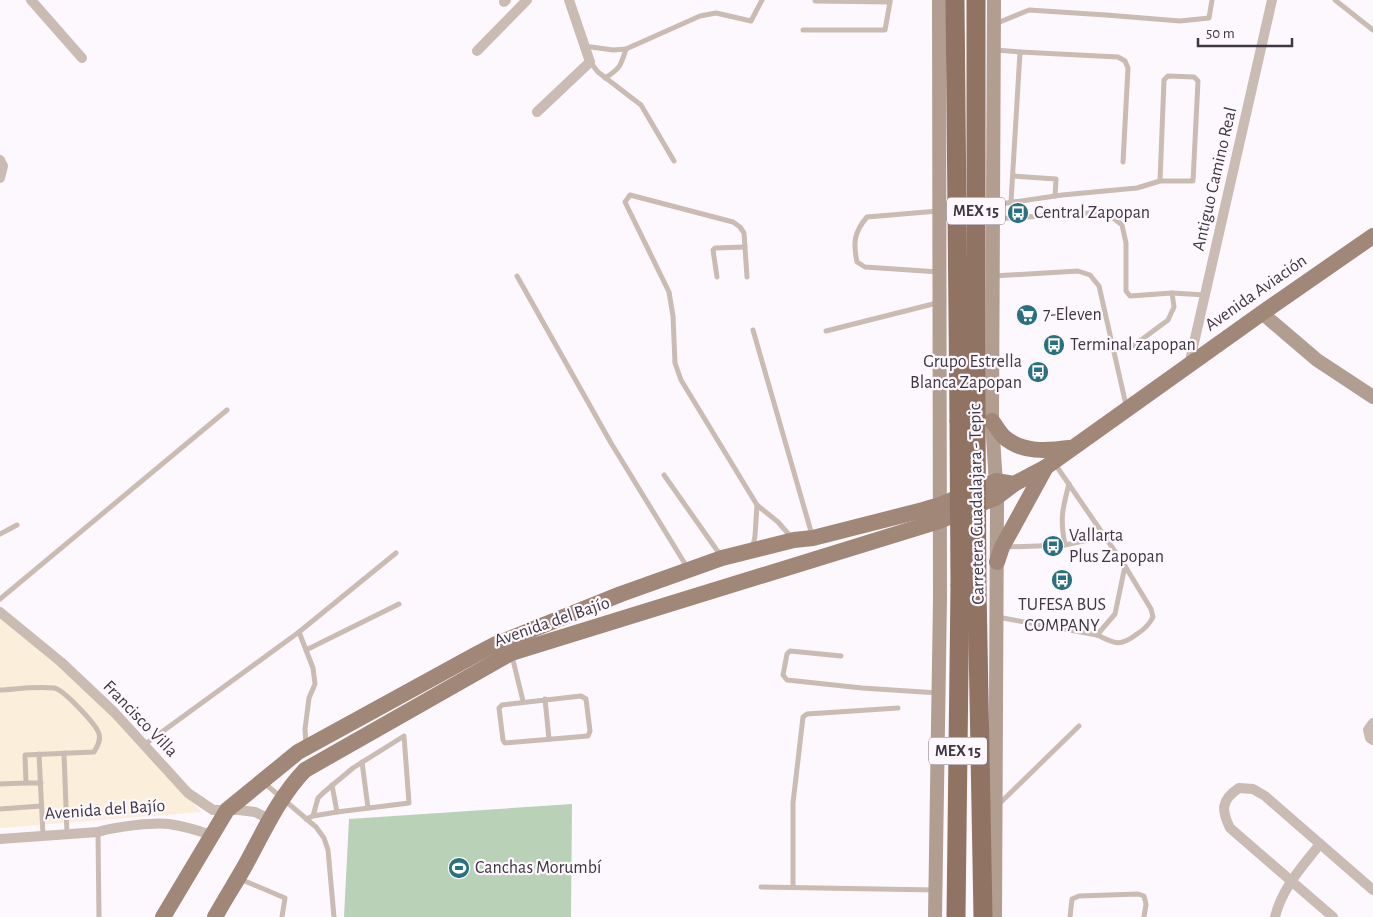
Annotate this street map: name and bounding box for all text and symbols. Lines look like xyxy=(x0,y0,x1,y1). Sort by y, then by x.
scale bar xyxy=(1198,15,1292,47)
text: 50 m xyxy=(1206,26,1235,41)
street label: Antiguo Camino Real xyxy=(1190,105,1240,253)
road number: MEX 15 xyxy=(947,198,1005,225)
bus stop icon: Central Zapopan xyxy=(1006,201,1030,225)
place label: Central Zapopan xyxy=(1034,204,1150,222)
street label: Avenida Aviación xyxy=(1202,251,1310,335)
supermarket icon: 7-Eleven xyxy=(1015,303,1039,327)
place label: 7-Eleven xyxy=(1043,306,1102,324)
bus stop icon: Terminal zapopan xyxy=(1042,333,1066,357)
place label: Terminal zapopan xyxy=(1070,336,1196,354)
place label: Grupo Estrella Blanca Zapopan xyxy=(910,353,1022,392)
bus stop icon: Grupo Estrella Blanca Zapopan xyxy=(1026,360,1050,384)
street label: Carretera Guadalajara - Tepic xyxy=(966,403,988,605)
place label: Vallarta Plus Zapopan xyxy=(1069,527,1164,566)
bus stop icon: Vallarta Plus Zapopan xyxy=(1041,534,1065,558)
bus stop icon: TUFESA BUS COMPANY xyxy=(1050,568,1074,592)
street label: Avenida del Bajío xyxy=(492,594,612,650)
place label: TUFESA BUS COMPANY xyxy=(1018,596,1106,635)
street label: Francisco Villa xyxy=(99,677,181,761)
road number: MEX 15 xyxy=(929,738,987,764)
street label: Avenida del Bajío xyxy=(44,797,166,823)
sports icon: Canchas Morumbí xyxy=(447,856,471,880)
place label: Canchas Morumbí xyxy=(475,859,602,877)

